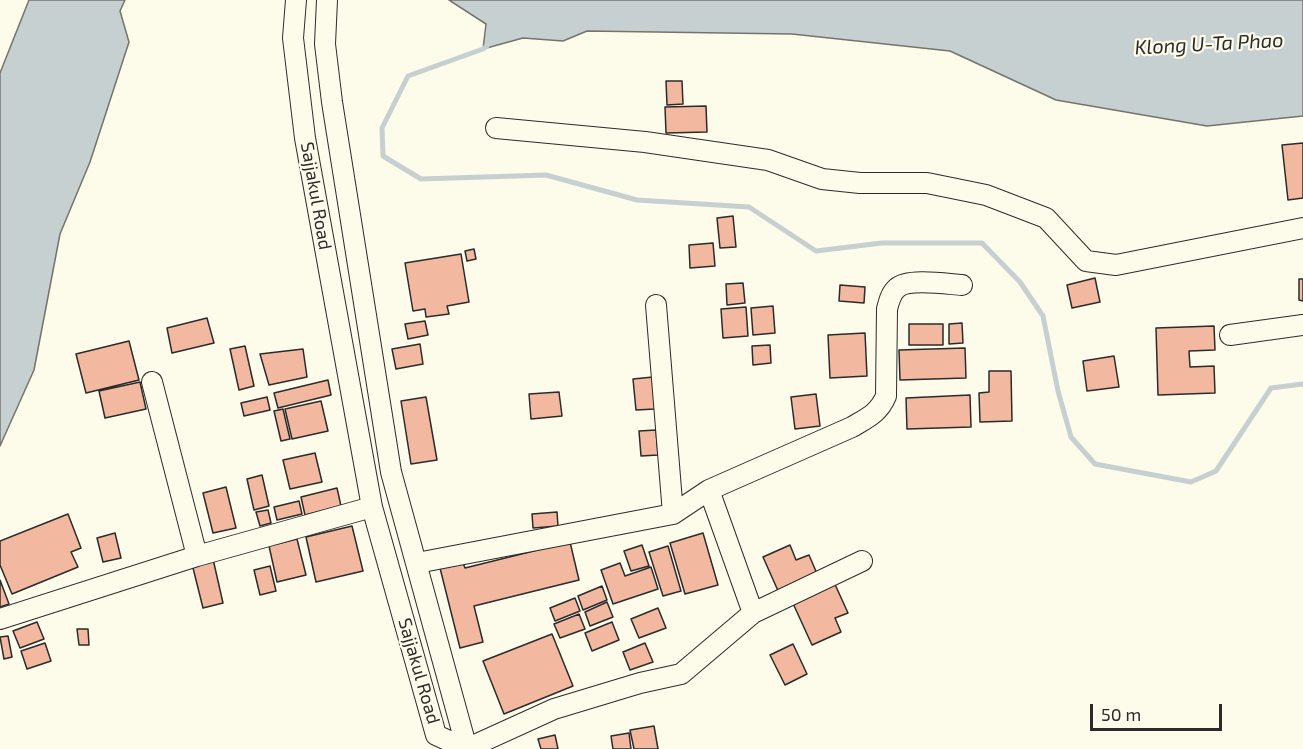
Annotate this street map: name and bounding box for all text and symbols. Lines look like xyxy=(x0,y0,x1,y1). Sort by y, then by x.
water label: Klong U-Ta Phao xyxy=(1134,28,1284,60)
street label: Sajjakul Road xyxy=(296,140,336,252)
street label: Sajjakul Road xyxy=(394,616,444,726)
scale bar xyxy=(1093,692,1225,730)
text: 50 m xyxy=(1101,703,1141,725)

